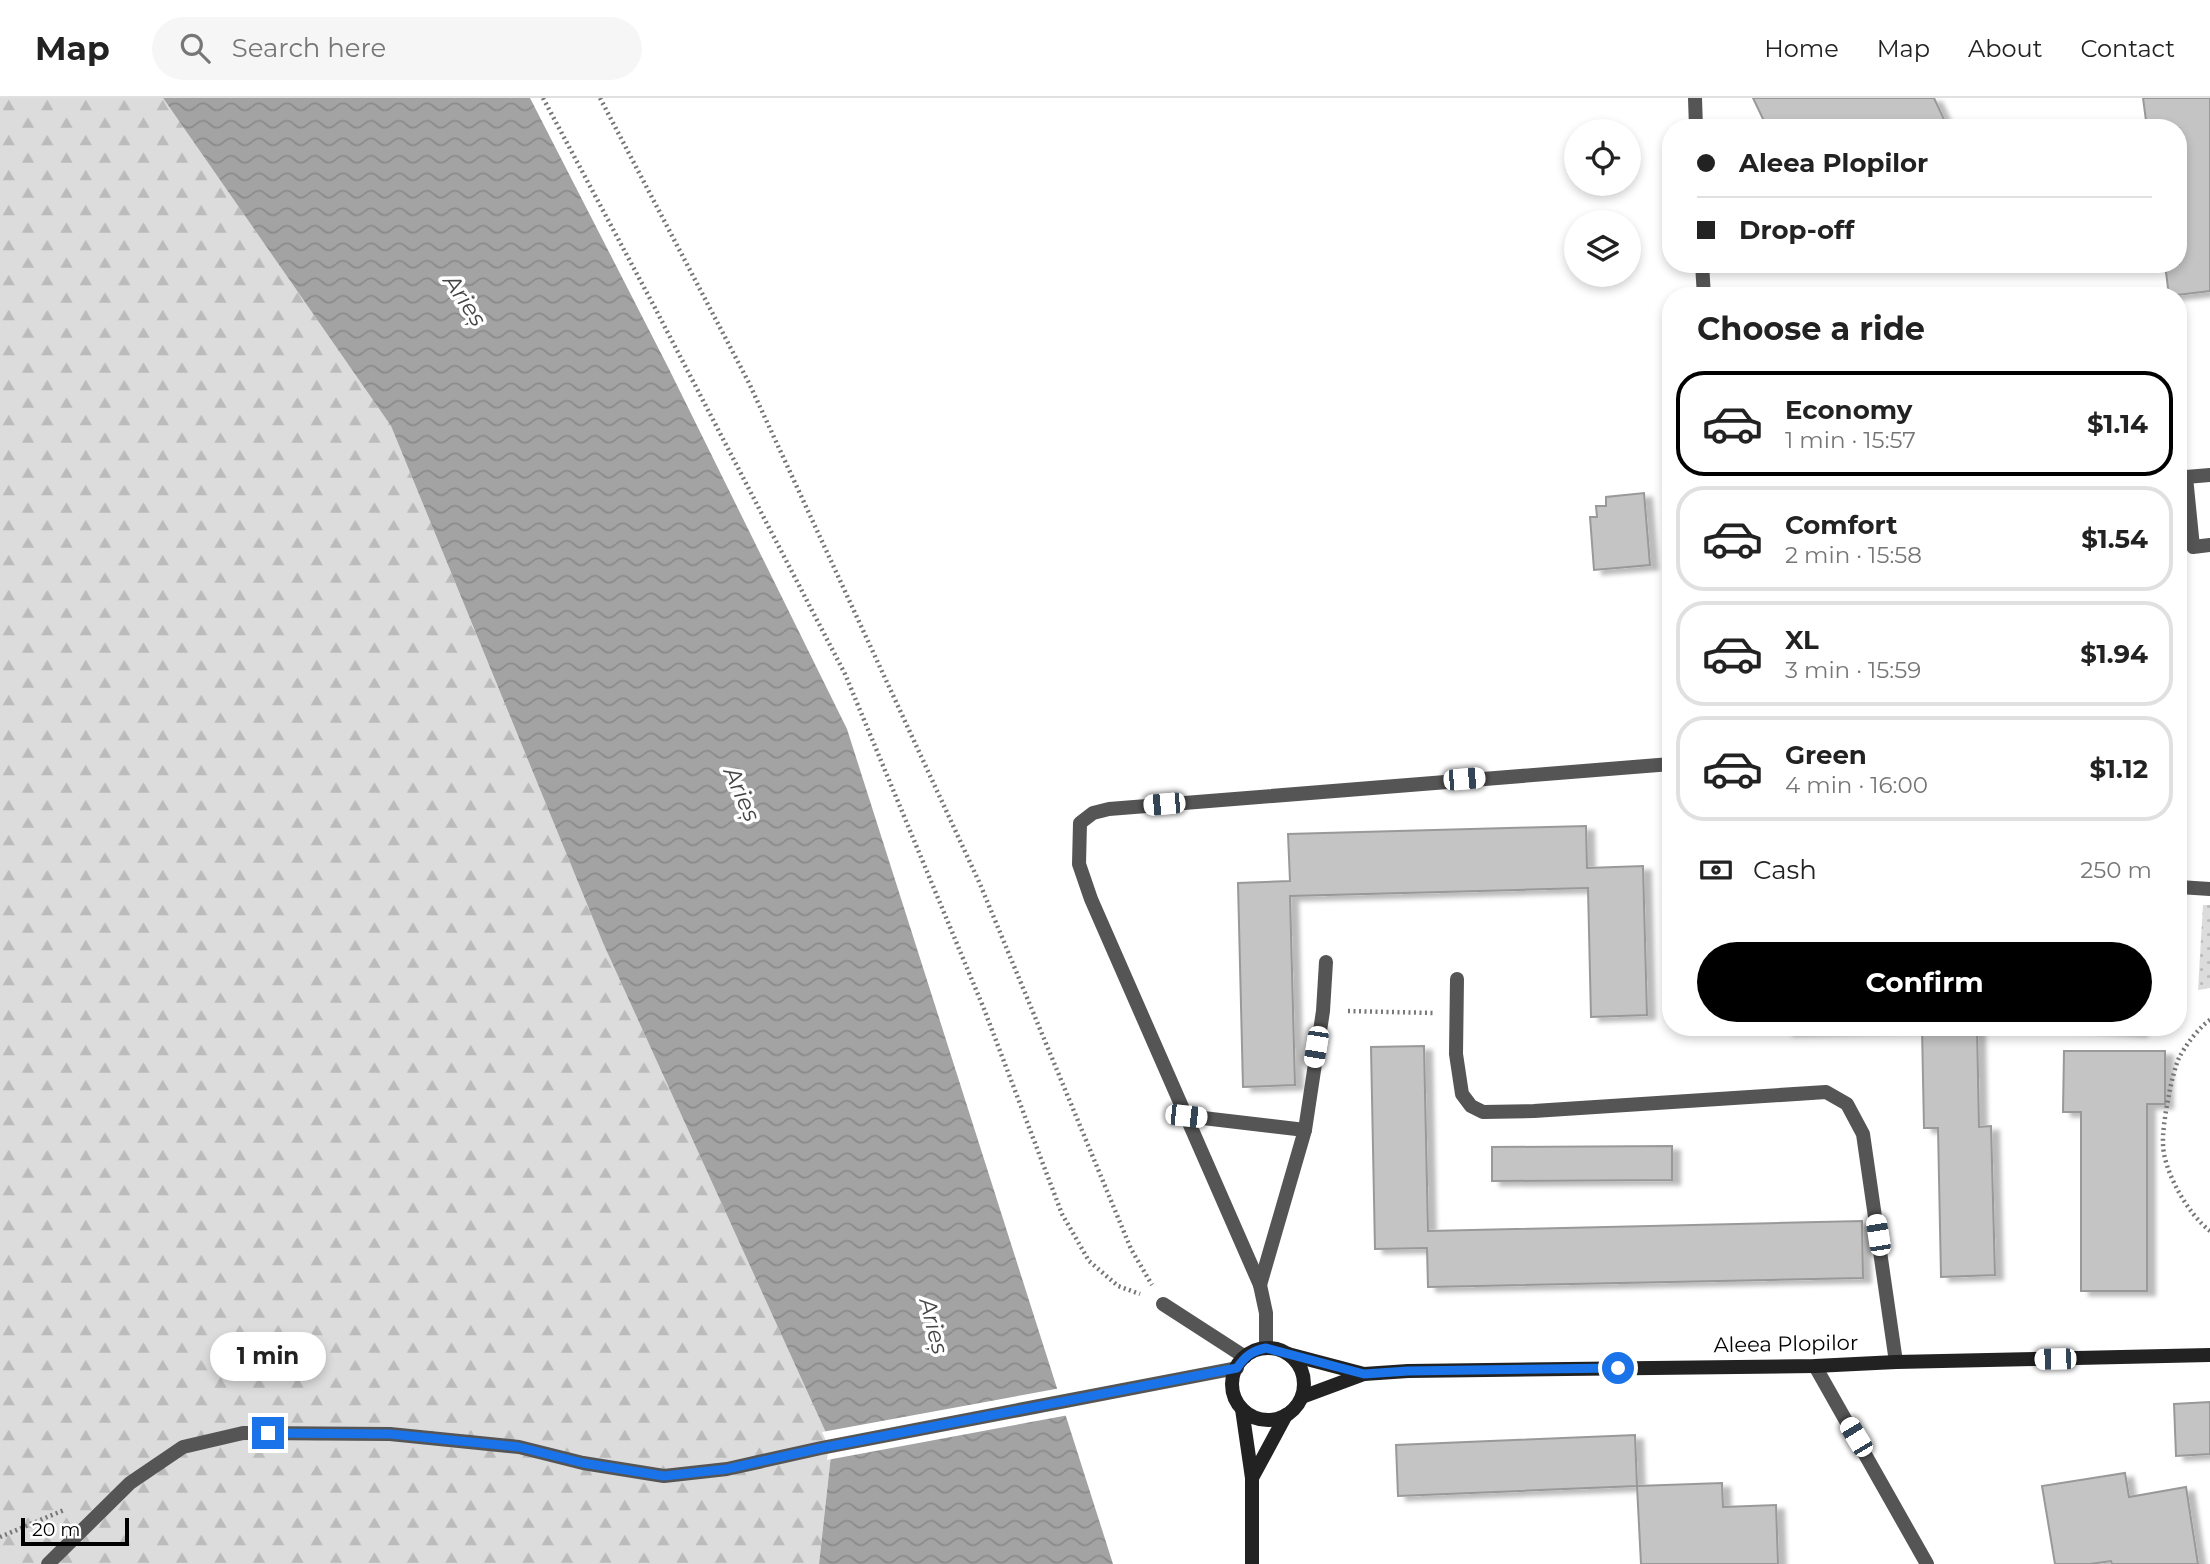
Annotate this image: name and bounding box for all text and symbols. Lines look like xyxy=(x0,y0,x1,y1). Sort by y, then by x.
search box xyxy=(152,17,642,80)
text: Map xyxy=(35,28,110,68)
icon: search xyxy=(176,29,214,67)
text: Search here xyxy=(232,32,386,64)
text: Home xyxy=(1764,34,1839,63)
text: Map xyxy=(1877,34,1930,63)
text: About xyxy=(1968,34,2042,63)
text: Contact xyxy=(2080,34,2175,63)
map controls xyxy=(1564,119,1641,287)
button: locate xyxy=(1564,119,1641,196)
text: Aleea Plopilor xyxy=(1739,147,1928,179)
button: layers xyxy=(1564,210,1641,287)
text: Drop-off xyxy=(1739,214,1854,246)
water label: Arieș xyxy=(436,267,492,331)
text: Choose a ride xyxy=(1697,309,1925,348)
icon: car xyxy=(1701,392,1764,455)
text: Economy xyxy=(1785,394,1912,426)
text: $1.14 xyxy=(2087,408,2148,440)
text: 1 min · 15:57 xyxy=(1785,426,1916,454)
icon: car xyxy=(1701,507,1764,570)
text: Comfort xyxy=(1785,509,1897,541)
text: $1.54 xyxy=(2081,523,2148,555)
text: 2 min · 15:58 xyxy=(1785,541,1922,569)
icon: car xyxy=(1701,622,1764,685)
text: XL xyxy=(1785,624,1819,656)
text: $1.94 xyxy=(2080,638,2148,670)
text: 3 min · 15:59 xyxy=(1785,656,1921,684)
icon: car xyxy=(1701,737,1764,800)
text: Green xyxy=(1785,739,1867,771)
text: $1.12 xyxy=(2090,753,2148,785)
water label: Arieș xyxy=(717,761,766,826)
car xyxy=(1443,767,1486,791)
text: 4 min · 16:00 xyxy=(1785,771,1928,799)
car xyxy=(1143,792,1186,816)
icon: cash xyxy=(1697,851,1735,889)
text: Cash xyxy=(1753,854,1817,886)
text: 250 m xyxy=(2080,856,2152,884)
button: Confirm xyxy=(1697,942,2152,1022)
car xyxy=(1303,1025,1330,1069)
car xyxy=(1165,1103,1208,1129)
car xyxy=(1865,1213,1892,1257)
water label: Arieș xyxy=(913,1293,954,1357)
street label: Aleea Plopilor xyxy=(1713,1330,1859,1357)
callout: 1 min xyxy=(210,1332,326,1380)
text: 1 min xyxy=(237,1342,299,1370)
car xyxy=(2034,1348,2077,1370)
route start xyxy=(1602,1352,1634,1384)
car xyxy=(1837,1414,1876,1460)
route end xyxy=(252,1417,284,1449)
scale bar xyxy=(21,1515,130,1547)
text: 20 m xyxy=(32,1518,80,1541)

